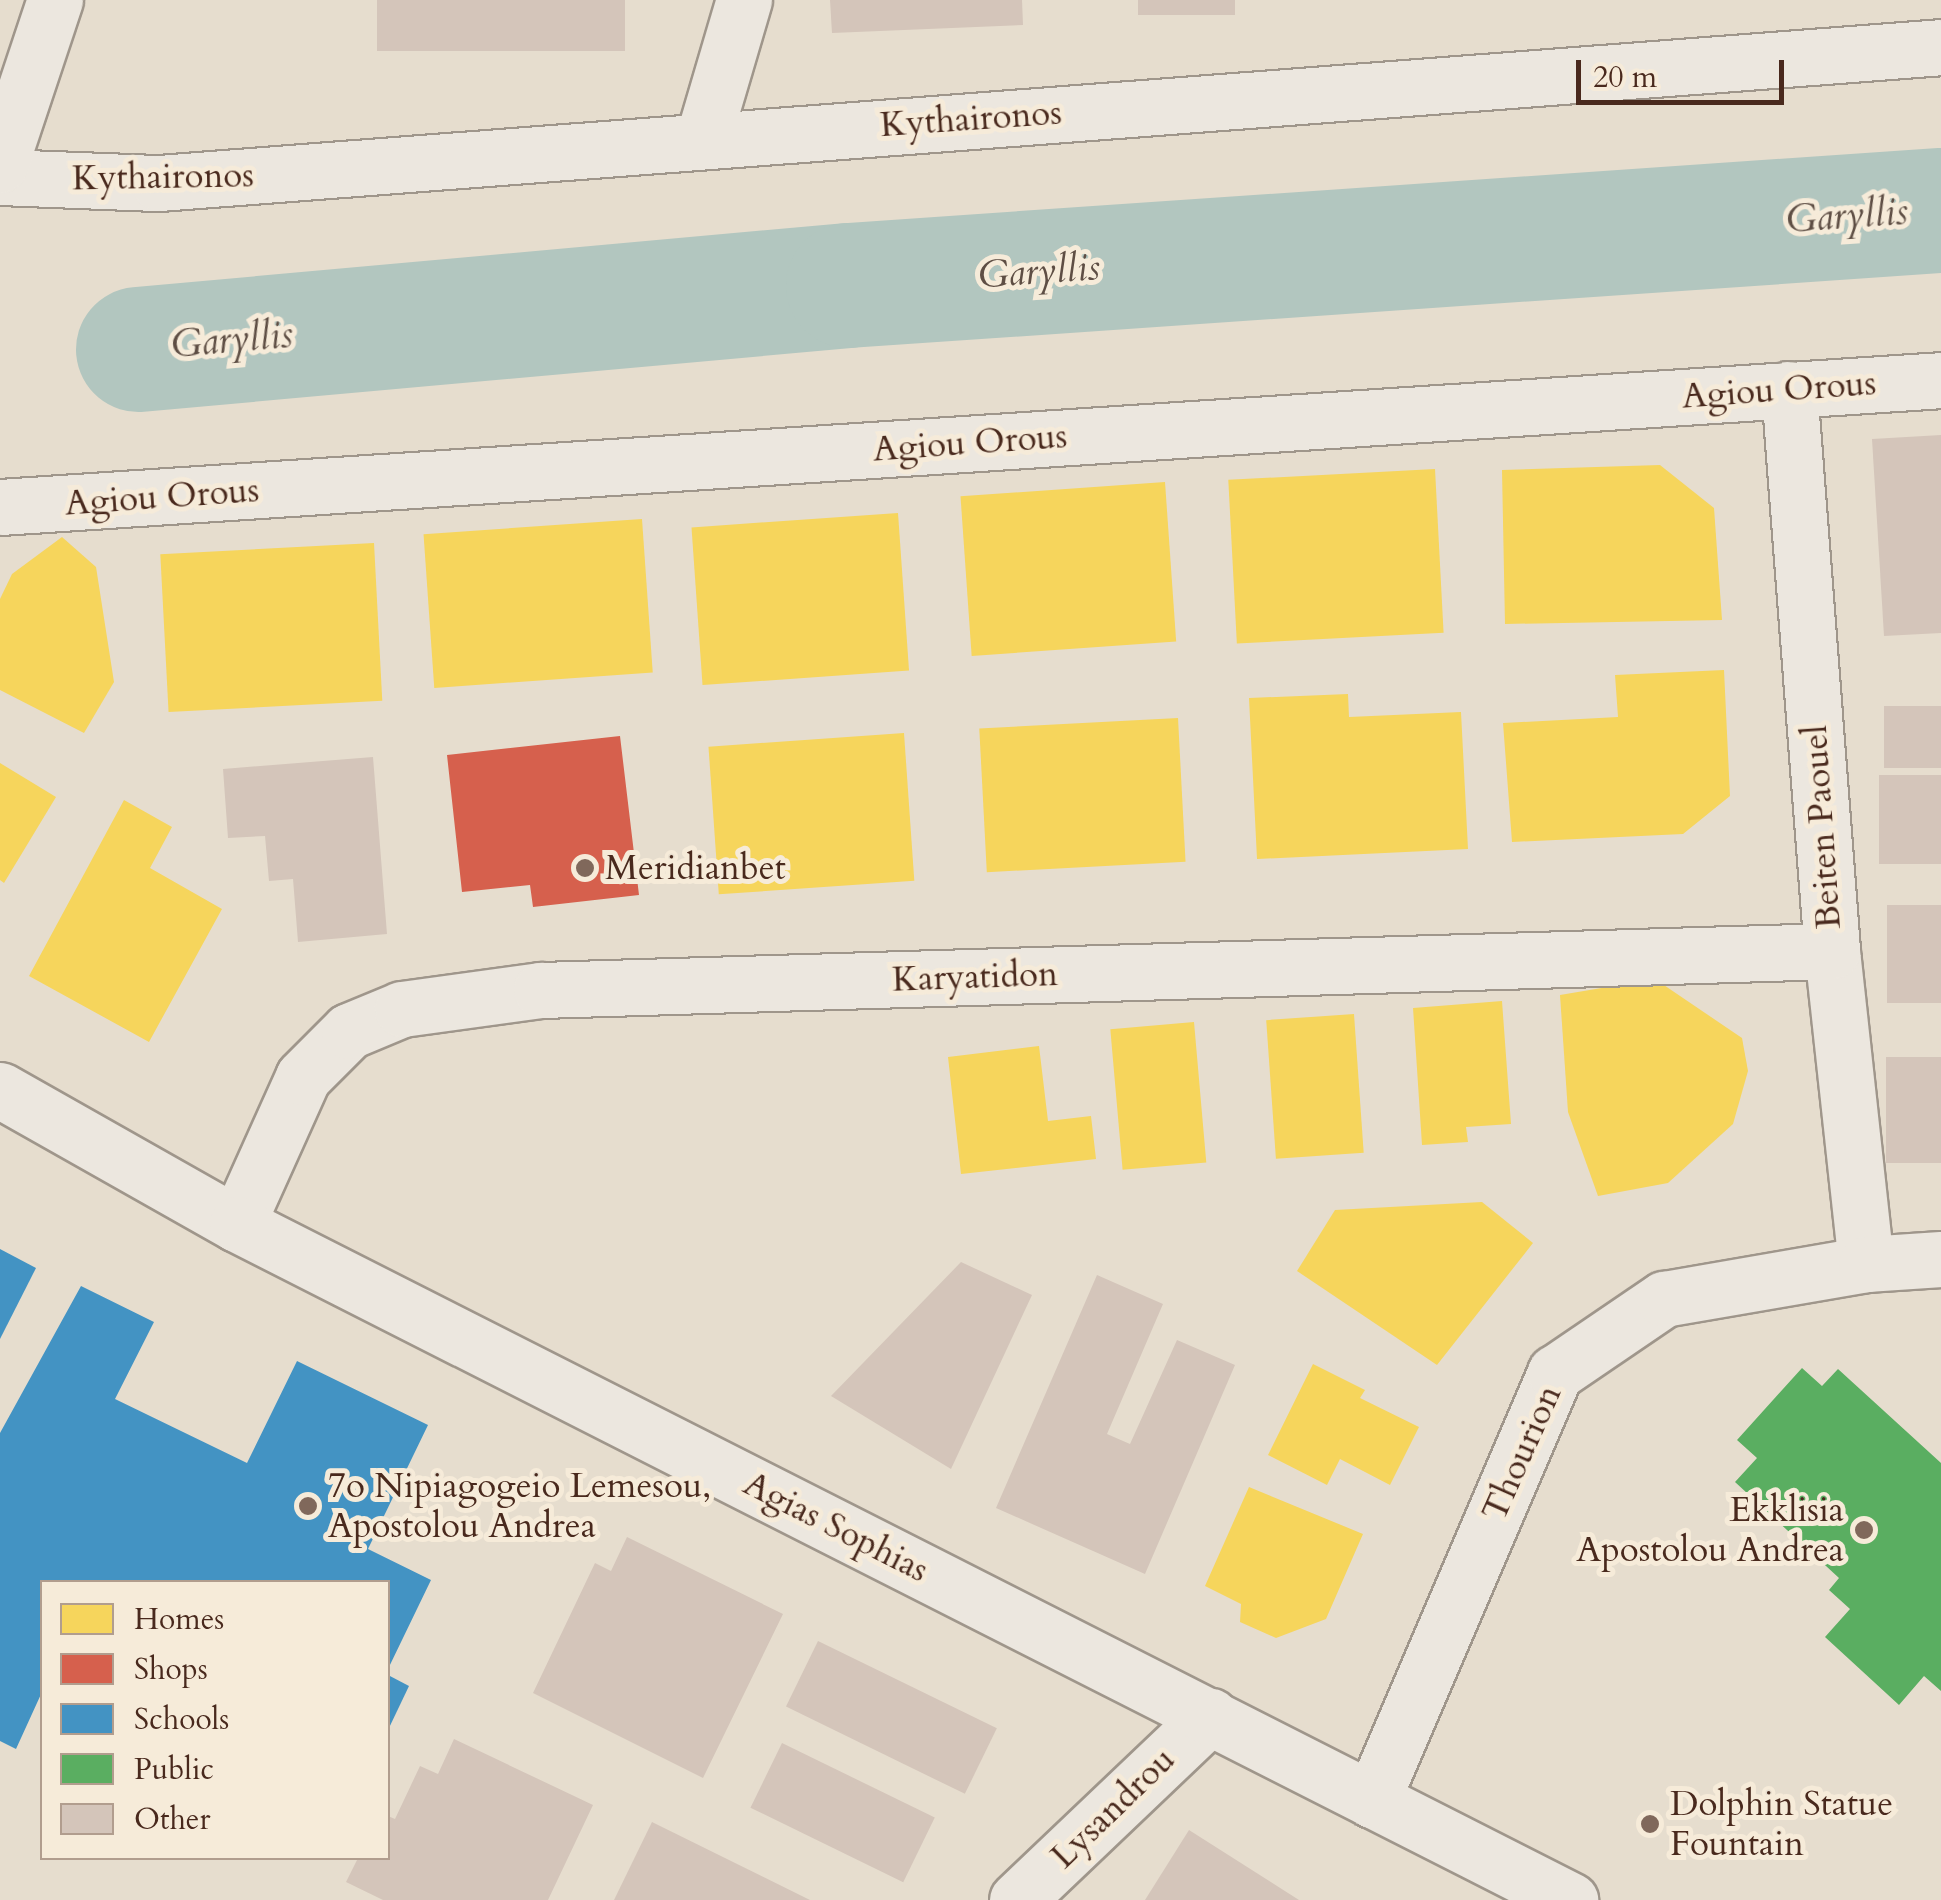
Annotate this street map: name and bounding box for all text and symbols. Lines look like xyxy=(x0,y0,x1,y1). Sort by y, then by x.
scale bar xyxy=(1581,40,1788,102)
text: 20 m xyxy=(1593,57,1657,98)
street label: Kythaironos xyxy=(879,92,1063,146)
street label: Kythaironos xyxy=(72,154,254,200)
water label: Garyllis xyxy=(1785,189,1909,243)
water label: Garyllis xyxy=(977,245,1101,299)
water label: Garyllis xyxy=(169,312,295,368)
street label: Agiou Orous xyxy=(1680,362,1878,418)
street label: Agiou Orous xyxy=(871,415,1069,471)
street label: Agiou Orous xyxy=(63,469,261,525)
street label: Beiten Paouel xyxy=(1794,724,1850,930)
place label: Meridianbet xyxy=(605,847,786,889)
marker: Meridianbet xyxy=(574,857,596,879)
street label: Karyatidon xyxy=(891,953,1059,1001)
street label: Thourion xyxy=(1473,1378,1571,1528)
street label: Agias Sophias xyxy=(737,1463,935,1591)
place label: 7o Nipiagogeio Lemesou, Apostolou Andrea xyxy=(328,1465,711,1547)
place label: Ekklisia Apostolou Andrea xyxy=(1576,1489,1844,1571)
marker: 7o Nipiagogeio Lemesou, Apostolou Andrea xyxy=(297,1495,319,1517)
marker: Ekklisia Apostolou Andrea xyxy=(1853,1519,1875,1541)
legend xyxy=(40,1580,390,1860)
text: Homes xyxy=(134,1599,224,1640)
text: Shops xyxy=(134,1649,208,1690)
text: Schools xyxy=(134,1699,229,1740)
street label: Lysandrou xyxy=(1042,1739,1184,1877)
text: Public xyxy=(134,1749,214,1790)
place label: Dolphin Statue Fountain xyxy=(1670,1783,1893,1865)
text: Other xyxy=(134,1799,210,1840)
marker: Dolphin Statue Fountain xyxy=(1639,1813,1661,1835)

